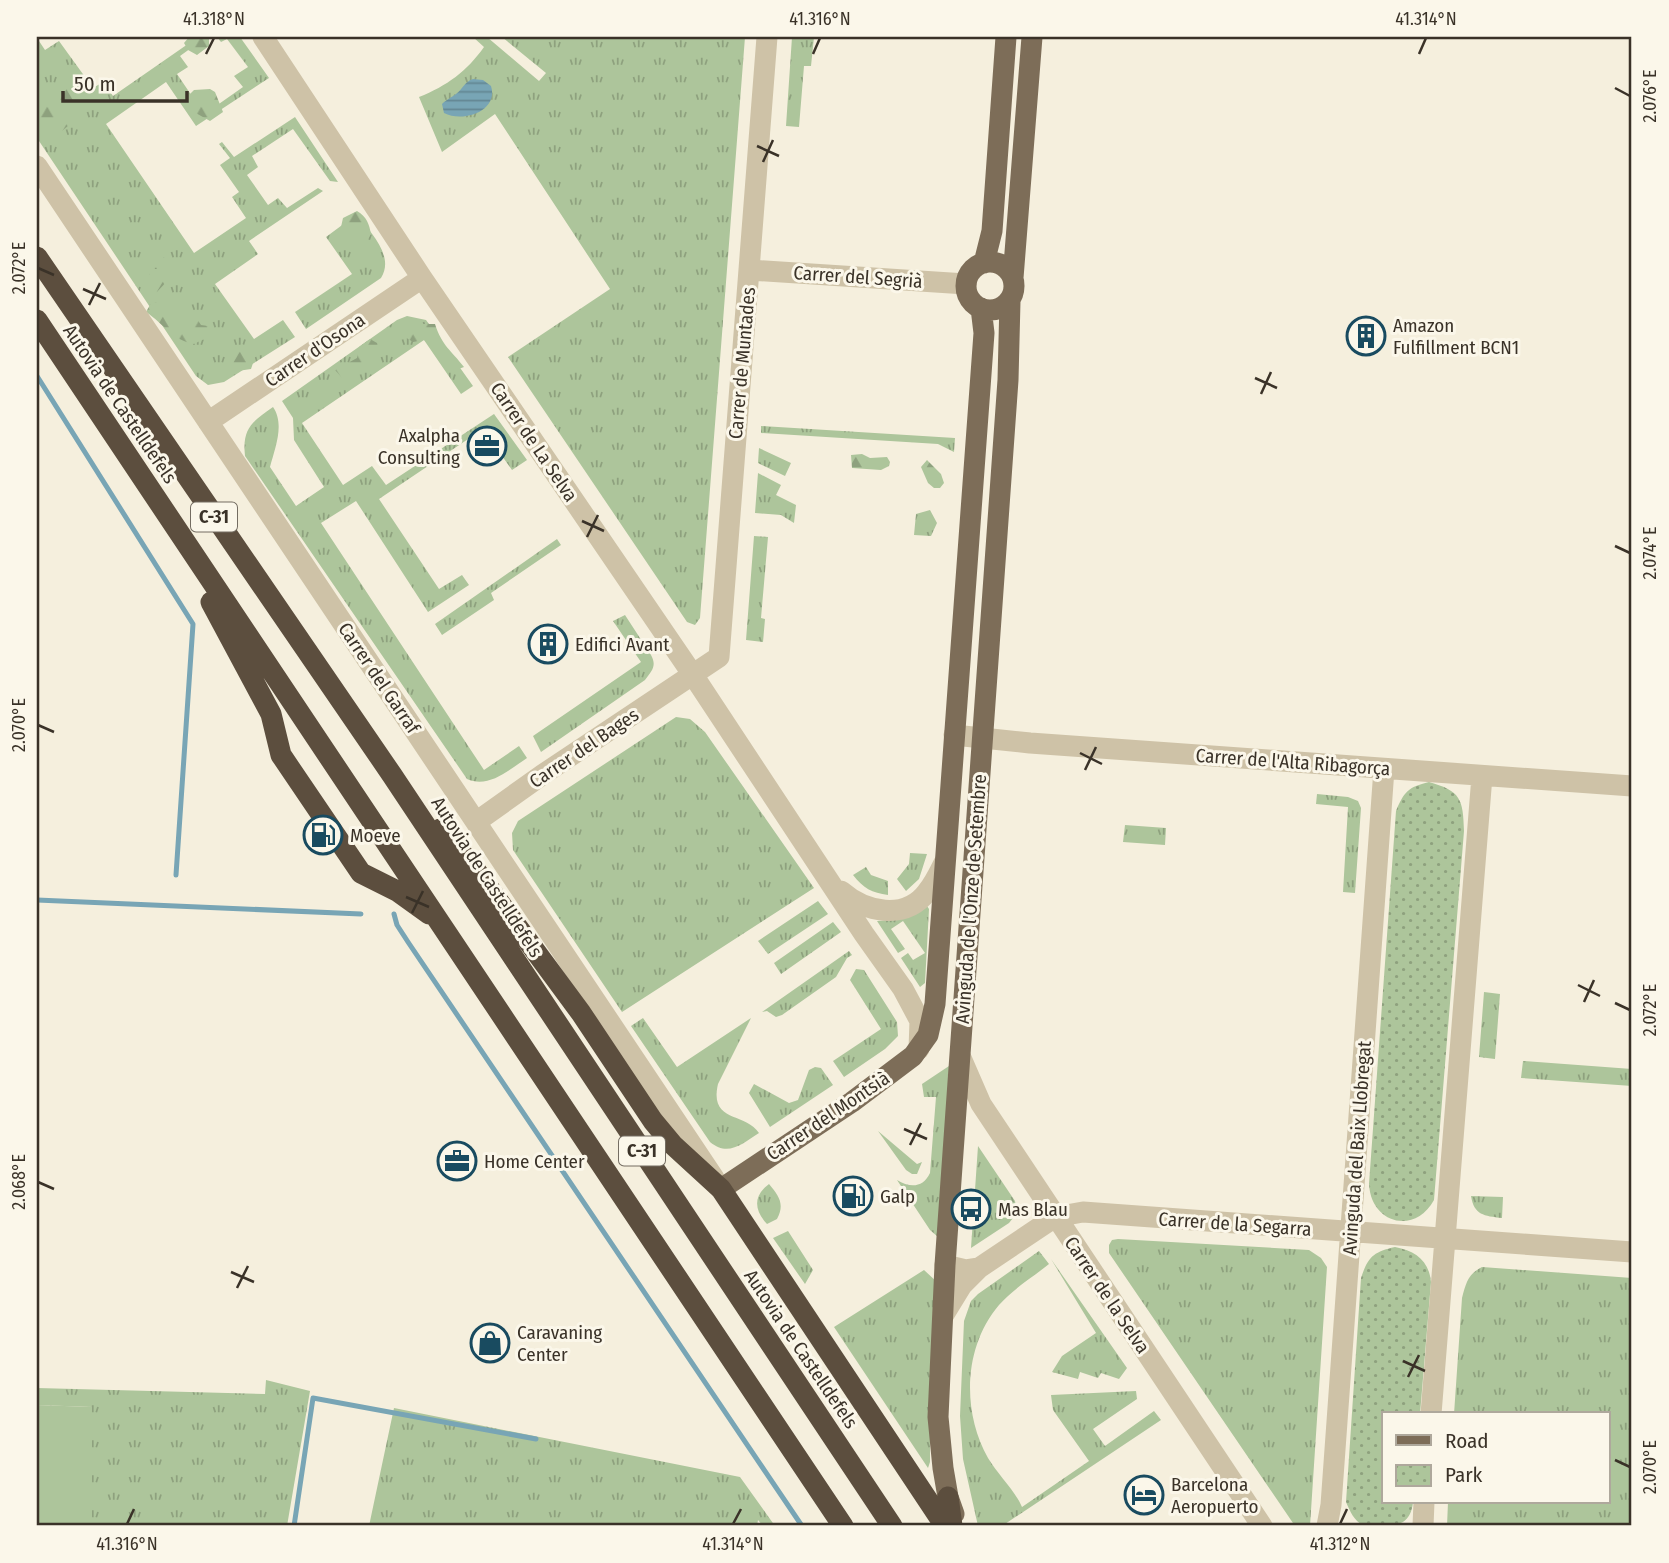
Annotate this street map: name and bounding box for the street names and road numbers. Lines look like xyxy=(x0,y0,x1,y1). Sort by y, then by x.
street label: Carrer del Segrià xyxy=(793,261,923,293)
street label: Carrer de Muntades xyxy=(724,286,760,440)
street label: Carrer d'Osona xyxy=(261,308,369,392)
street label: Autovia de Castelldefels xyxy=(58,320,182,488)
street label: Carrer de La Selva xyxy=(486,378,582,506)
road number: C-31 xyxy=(191,503,237,532)
street label: Carrer del Garraf xyxy=(333,618,425,739)
street label: Carrer del Bages xyxy=(525,703,643,793)
street label: Carrer de l'Alta Ribagorça xyxy=(1195,744,1391,780)
street label: Avinguda de l'Onze de Setembre xyxy=(951,773,991,1025)
street label: Autovia de Castelldefels xyxy=(427,793,547,961)
street label: Avinguda del Baix Llobregat xyxy=(1338,1039,1376,1256)
street label: Carrer del Montsià xyxy=(762,1066,894,1166)
road number: C-31 xyxy=(619,1136,665,1166)
street label: Carrer de la Segarra xyxy=(1158,1207,1312,1241)
street label: Carrer de la Selva xyxy=(1059,1232,1155,1358)
street label: Autovia de Castelldefels xyxy=(739,1265,863,1433)

